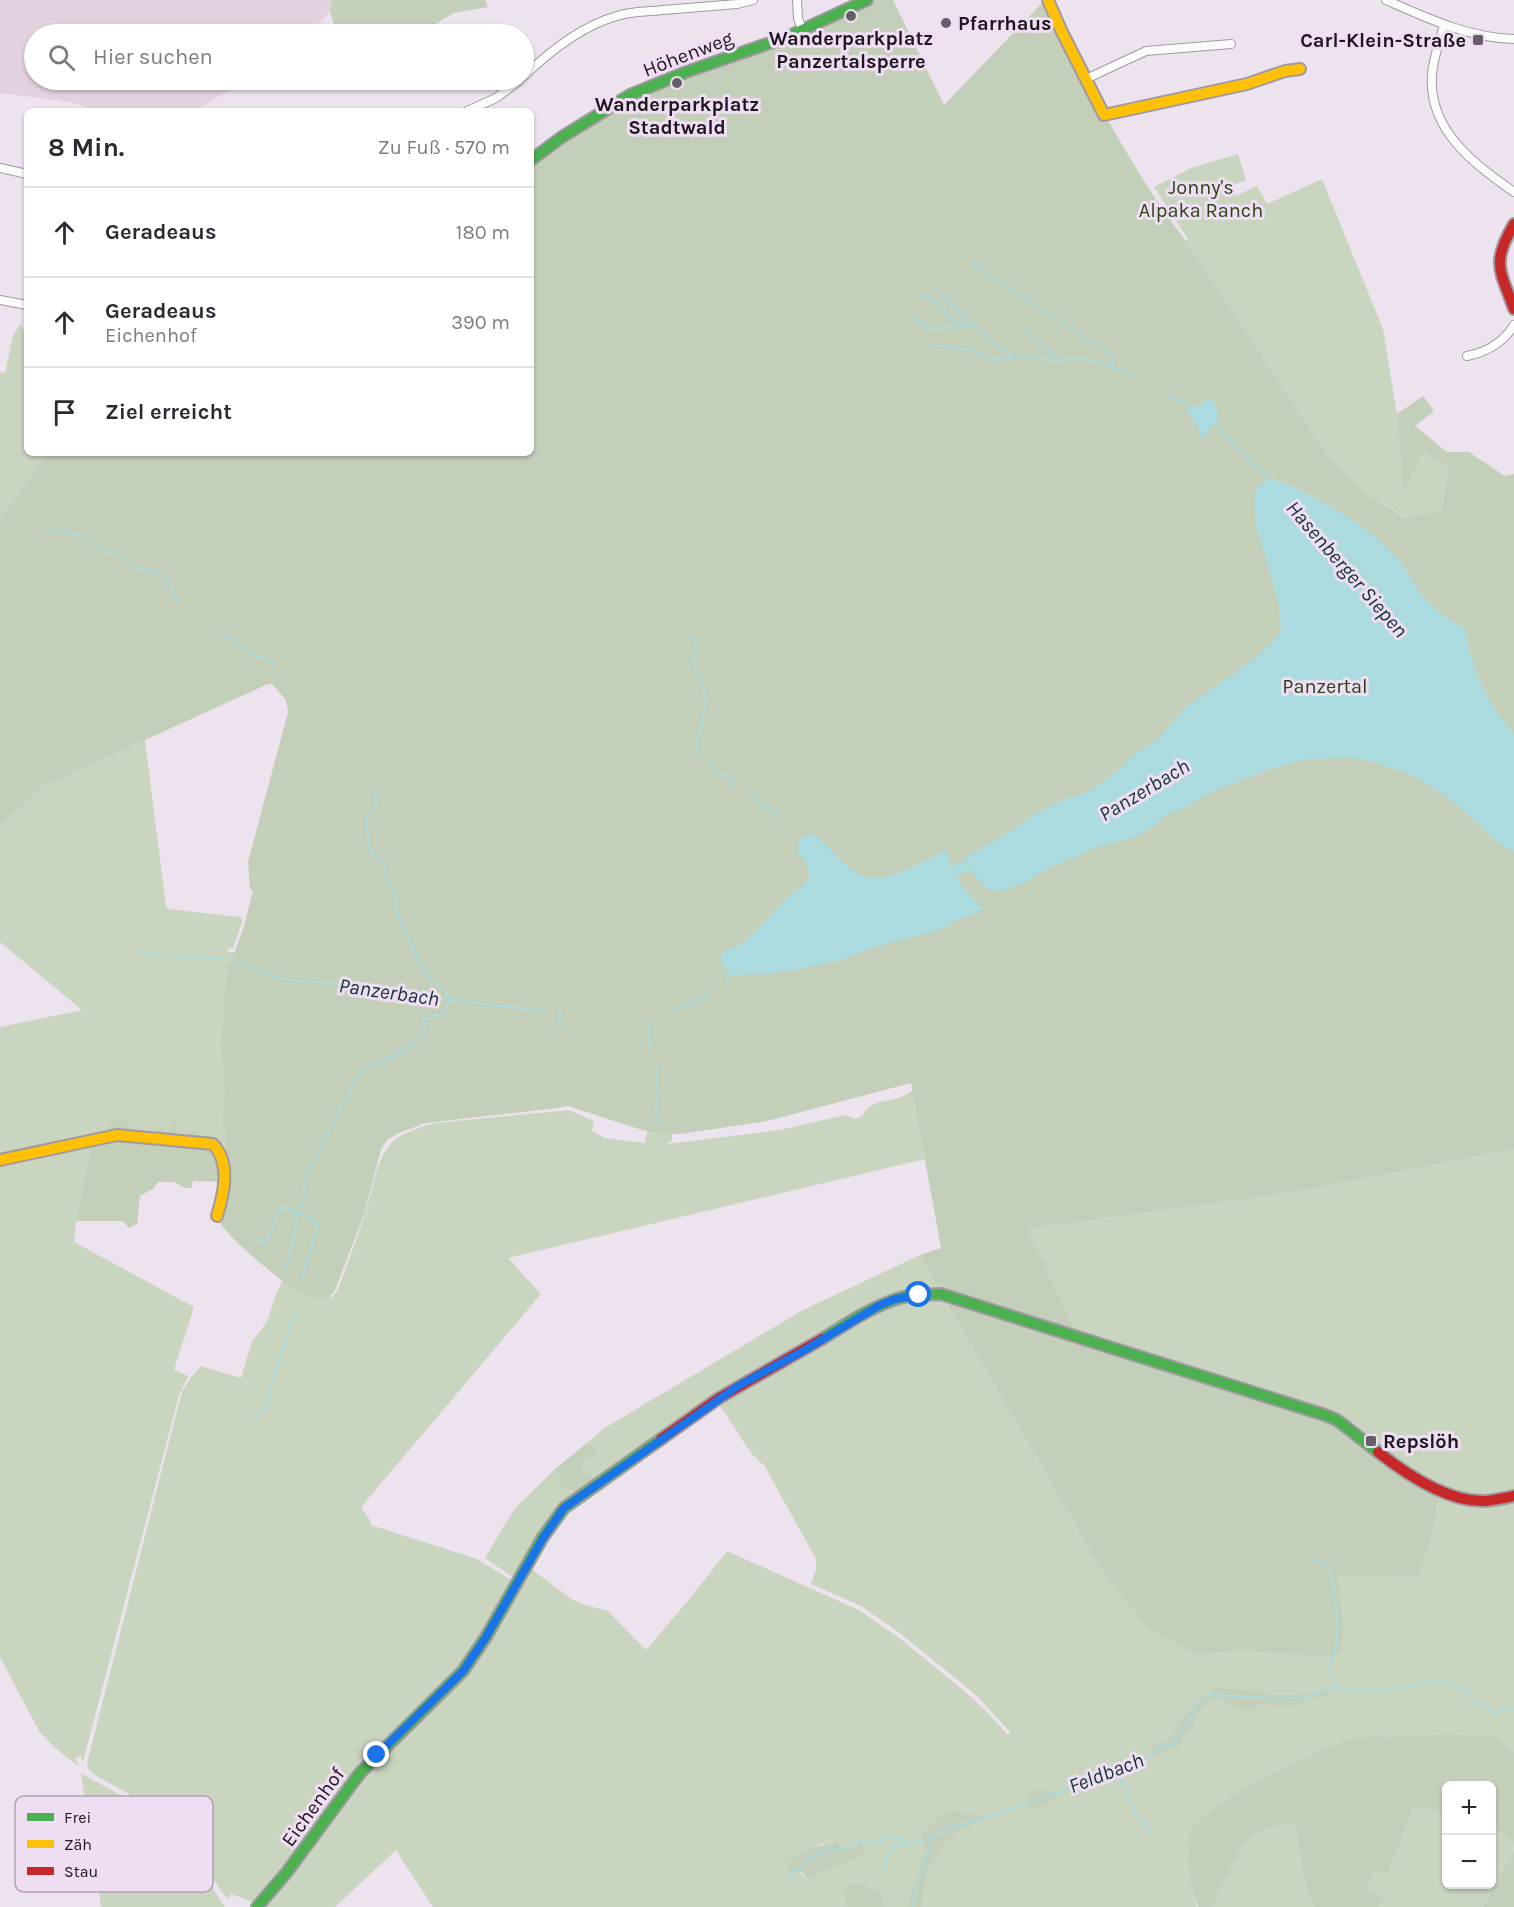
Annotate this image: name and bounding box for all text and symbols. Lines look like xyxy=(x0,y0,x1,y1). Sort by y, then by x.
marker: Wanderparkplatz Panzertalsperre xyxy=(844,9,858,23)
place label: Pfarrhaus xyxy=(958,12,1052,35)
marker: Pfarrhaus xyxy=(939,16,953,30)
search box xyxy=(24,24,534,90)
street label: Höhenweg xyxy=(640,26,736,82)
place label: Wanderparkplatz Panzertalsperre xyxy=(769,27,933,73)
place label: Carl-Klein-Straße xyxy=(1300,29,1466,52)
marker: Carl-Klein-Straße xyxy=(1471,33,1485,47)
icon: search xyxy=(45,41,78,74)
text: Hier suchen xyxy=(93,44,213,70)
marker: Wanderparkplatz Stadtwald xyxy=(670,76,684,90)
place label: Wanderparkplatz Stadtwald xyxy=(595,93,759,139)
text: 8 Min. xyxy=(48,132,124,163)
text: Zu Fuß · 570 m xyxy=(378,136,510,159)
park label: Jonny's Alpaka Ranch xyxy=(1139,176,1263,222)
icon: ahead xyxy=(48,216,81,249)
text: Geradeaus xyxy=(105,219,217,245)
text: 180 m xyxy=(456,221,510,244)
text: Geradeaus xyxy=(105,298,217,324)
icon: ahead xyxy=(48,306,81,339)
text: 390 m xyxy=(451,311,510,334)
text: Eichenhof xyxy=(105,324,197,347)
icon: arrive xyxy=(48,396,81,429)
text: Ziel erreicht xyxy=(105,399,232,425)
water label: Hasenberger Siepen xyxy=(1281,496,1413,642)
park label: Panzertal xyxy=(1282,675,1368,698)
water label: Panzerbach xyxy=(1094,754,1194,826)
water label: Panzerbach xyxy=(337,973,441,1011)
route start xyxy=(905,1281,931,1307)
place label: Repslöh xyxy=(1383,1430,1459,1453)
marker: Repslöh xyxy=(1364,1434,1378,1448)
route end xyxy=(363,1741,389,1767)
water label: Feldbach xyxy=(1065,1748,1147,1798)
street label: Eichenhof xyxy=(277,1763,349,1851)
map controls xyxy=(1442,1781,1496,1889)
button: + xyxy=(1442,1781,1496,1835)
legend xyxy=(15,1796,213,1892)
text: Frei xyxy=(64,1808,91,1827)
text: Zäh xyxy=(64,1835,92,1854)
button: − xyxy=(1442,1835,1496,1889)
text: Stau xyxy=(64,1862,98,1881)

